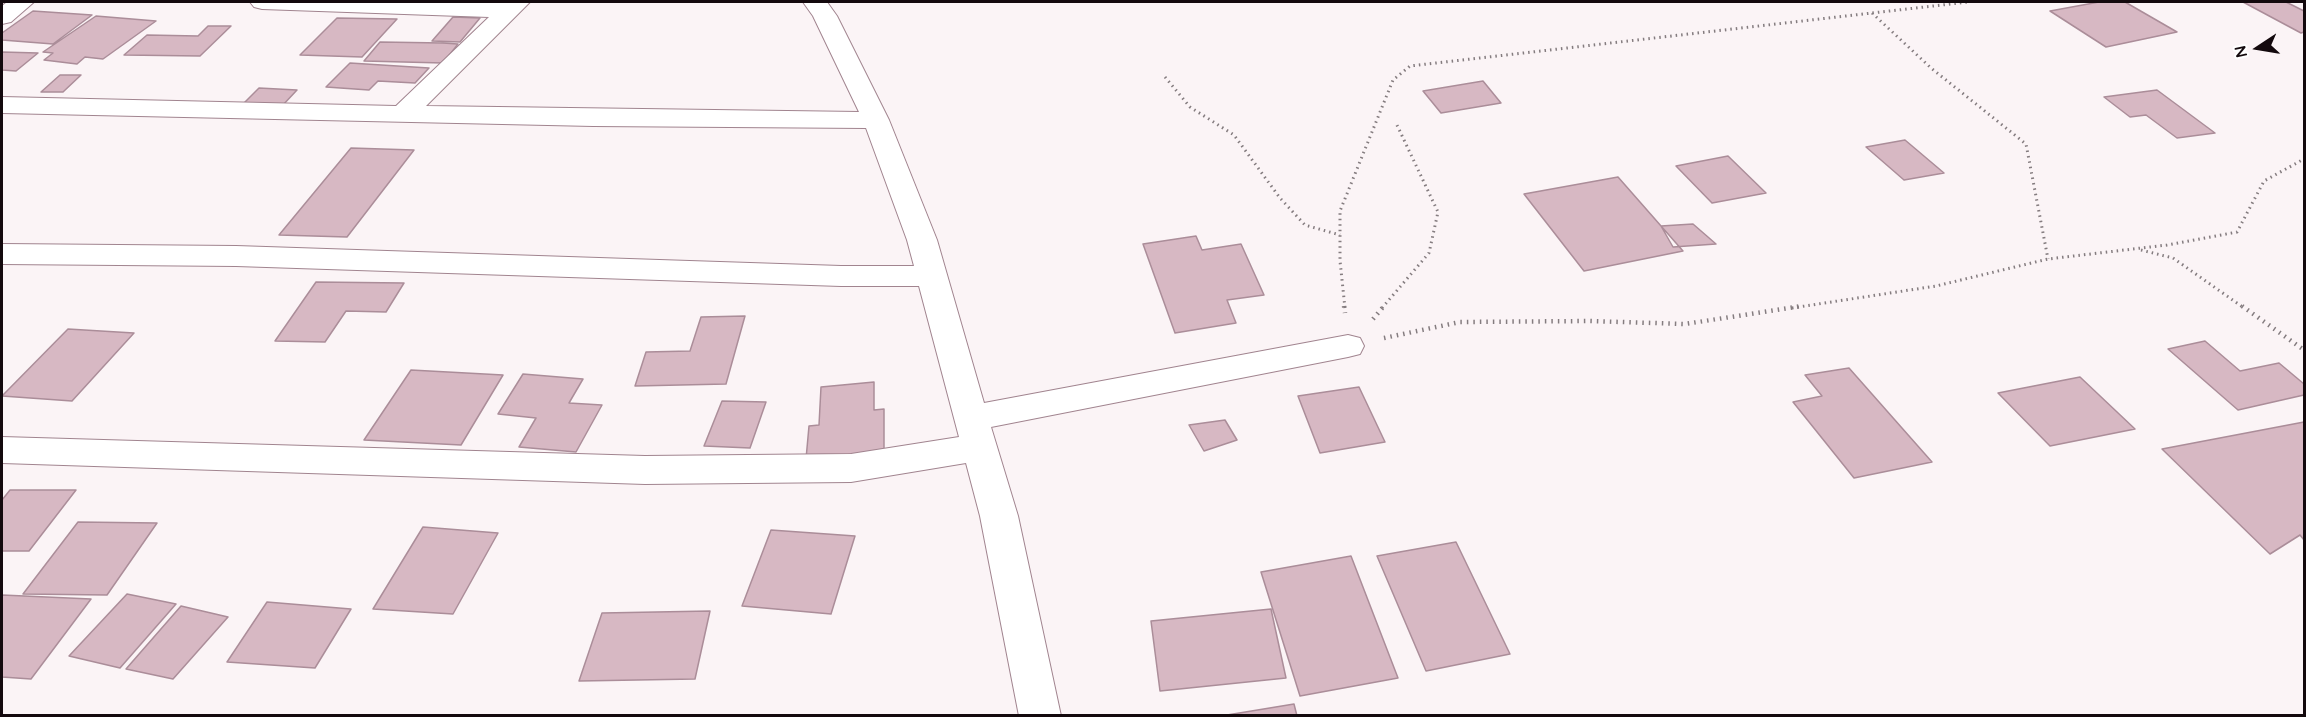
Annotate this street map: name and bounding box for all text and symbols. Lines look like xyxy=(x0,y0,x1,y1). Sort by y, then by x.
north arrow xyxy=(2228,18,2288,78)
text: N xyxy=(2229,44,2251,60)

